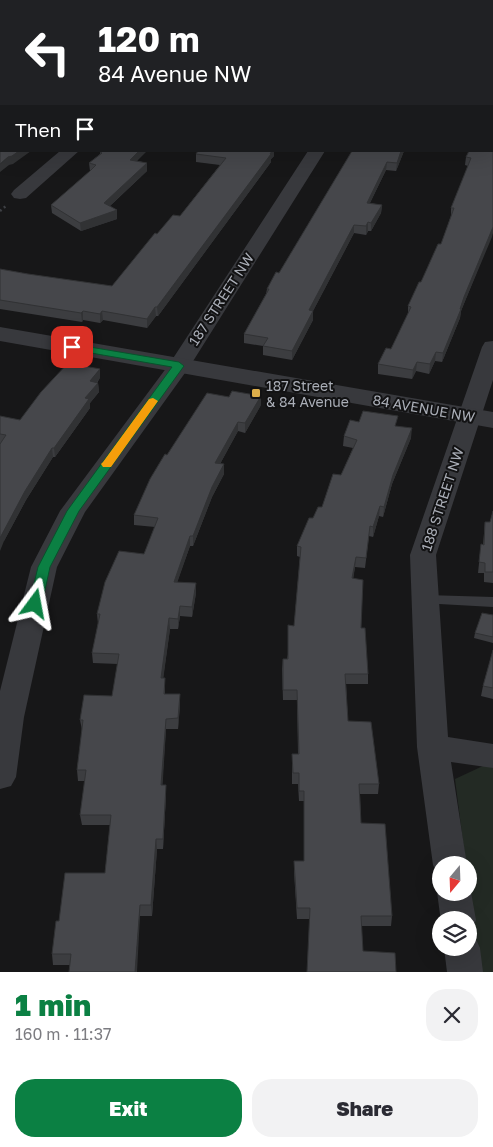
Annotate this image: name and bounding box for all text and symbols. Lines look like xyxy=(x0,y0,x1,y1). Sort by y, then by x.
text: 120 m xyxy=(98,18,200,60)
icon: left xyxy=(15,20,80,85)
text: 84 Avenue NW xyxy=(98,60,251,87)
icon: arrive xyxy=(71,115,99,143)
text: Then xyxy=(15,118,61,141)
street label: 187 STREET NW xyxy=(185,249,258,348)
pin xyxy=(51,326,93,368)
icon: arrive xyxy=(58,333,86,361)
place label: 187 Street & 84 Avenue xyxy=(266,377,349,410)
marker: 187 Street & 84 Avenue xyxy=(250,387,262,399)
street label: 84 AVENUE NW xyxy=(372,391,477,425)
street label: 188 STREET NW xyxy=(417,445,467,553)
position arrow xyxy=(8,577,60,629)
north arrow xyxy=(432,856,478,901)
map controls xyxy=(432,856,477,956)
button: layers xyxy=(432,911,477,956)
text: 1 min xyxy=(15,987,91,1023)
button: close xyxy=(426,989,478,1041)
text: 160 m · 11:37 xyxy=(15,1024,111,1044)
button: Exit xyxy=(15,1079,242,1137)
button: Share xyxy=(252,1079,478,1137)

